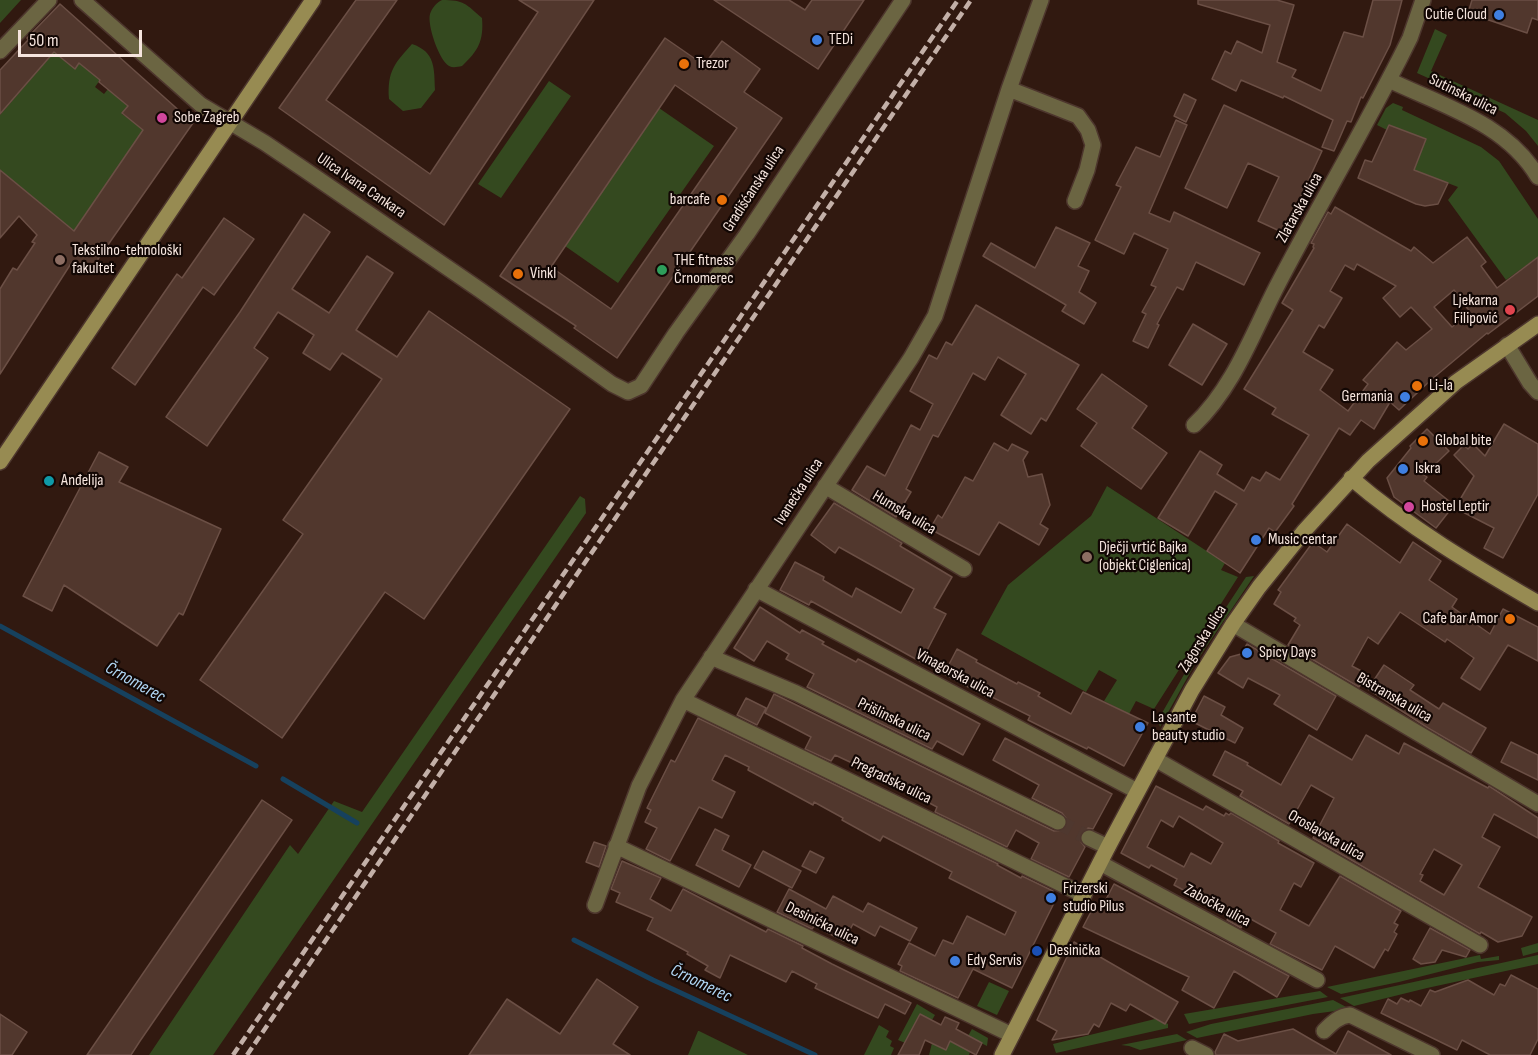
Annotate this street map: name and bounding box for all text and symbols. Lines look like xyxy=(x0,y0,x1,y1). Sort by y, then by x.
place label: Cutie Cloud xyxy=(1425,5,1487,25)
marker: Cutie Cloud xyxy=(1492,8,1506,22)
scale bar xyxy=(21,18,146,56)
text: 50 m xyxy=(29,30,59,51)
place label: TEDi xyxy=(829,30,853,50)
marker: TEDi xyxy=(810,33,824,47)
place label: Trezor xyxy=(696,54,729,74)
marker: Trezor xyxy=(677,57,691,71)
street label: Sutinska ulica xyxy=(1425,70,1501,120)
place label: Sobe Zagreb xyxy=(174,108,240,128)
marker: Sobe Zagreb xyxy=(155,111,169,125)
street label: Gradišćanska ulica xyxy=(719,142,789,236)
street label: Ulica Ivana Cankara xyxy=(313,149,409,223)
street label: Zlatarska ulica xyxy=(1273,170,1327,246)
place label: barcafe xyxy=(670,190,710,210)
marker: barcafe xyxy=(715,193,729,207)
place label: Tekstilno-tehnološki fakultet xyxy=(72,241,182,279)
place label: THE fitness Črnomerec xyxy=(674,251,734,289)
marker: Tekstilno-tehnološki fakultet xyxy=(53,253,67,267)
marker: THE fitness Črnomerec xyxy=(655,263,669,277)
place label: Vinkl xyxy=(530,264,556,284)
marker: Vinkl xyxy=(511,267,525,281)
place label: Ljekarna Filipović xyxy=(1453,291,1498,329)
marker: Ljekarna Filipović xyxy=(1503,303,1517,317)
place label: Li-la xyxy=(1429,376,1453,396)
marker: Li-la xyxy=(1410,379,1424,393)
place label: Germania xyxy=(1342,387,1393,407)
marker: Germania xyxy=(1398,390,1412,404)
place label: Global bite xyxy=(1435,431,1492,451)
marker: Global bite xyxy=(1416,434,1430,448)
street label: Ivanečka ulica xyxy=(770,455,828,529)
place label: Iskra xyxy=(1415,459,1441,479)
marker: Iskra xyxy=(1396,462,1410,476)
place label: Anđelija xyxy=(61,471,103,491)
marker: Anđelija xyxy=(42,474,56,488)
street label: Humska ulica xyxy=(869,486,939,540)
place label: Hostel Leptir xyxy=(1421,497,1489,517)
marker: Hostel Leptir xyxy=(1402,500,1416,514)
place label: Music centar xyxy=(1268,530,1337,550)
marker: Music centar xyxy=(1249,533,1263,547)
place label: Dječji vrtić Bajka (objekt Ciglenica) xyxy=(1099,538,1191,576)
marker: Dječji vrtić Bajka (objekt Ciglenica) xyxy=(1080,550,1094,564)
street label: Zagorska ulica xyxy=(1175,602,1231,676)
place label: Cafe bar Amor xyxy=(1423,609,1498,629)
marker: Cafe bar Amor xyxy=(1503,612,1517,626)
place label: Spicy Days xyxy=(1259,643,1316,663)
street label: Vinagorska ulica xyxy=(912,645,998,703)
marker: Spicy Days xyxy=(1240,646,1254,660)
water label: Črnomerec xyxy=(101,658,169,708)
street label: Bistranska ulica xyxy=(1353,669,1435,727)
street label: Prišlinska ulica xyxy=(854,694,934,746)
place label: La sante beauty studio xyxy=(1152,708,1225,746)
marker: La sante beauty studio xyxy=(1133,720,1147,734)
street label: Pregradska ulica xyxy=(848,753,934,809)
street label: Oroslavska ulica xyxy=(1284,806,1368,866)
place label: Frizerski studio Pilus xyxy=(1063,879,1124,917)
street label: Zabočka ulica xyxy=(1181,881,1253,931)
marker: Frizerski studio Pilus xyxy=(1044,891,1058,905)
street label: Desinićka ulica xyxy=(782,898,862,950)
place label: Desinička xyxy=(1049,941,1101,961)
marker: Desinička xyxy=(1030,944,1044,958)
place label: Edy Servis xyxy=(967,951,1022,971)
marker: Edy Servis xyxy=(948,954,962,968)
water label: Črnomerec xyxy=(667,960,735,1008)

